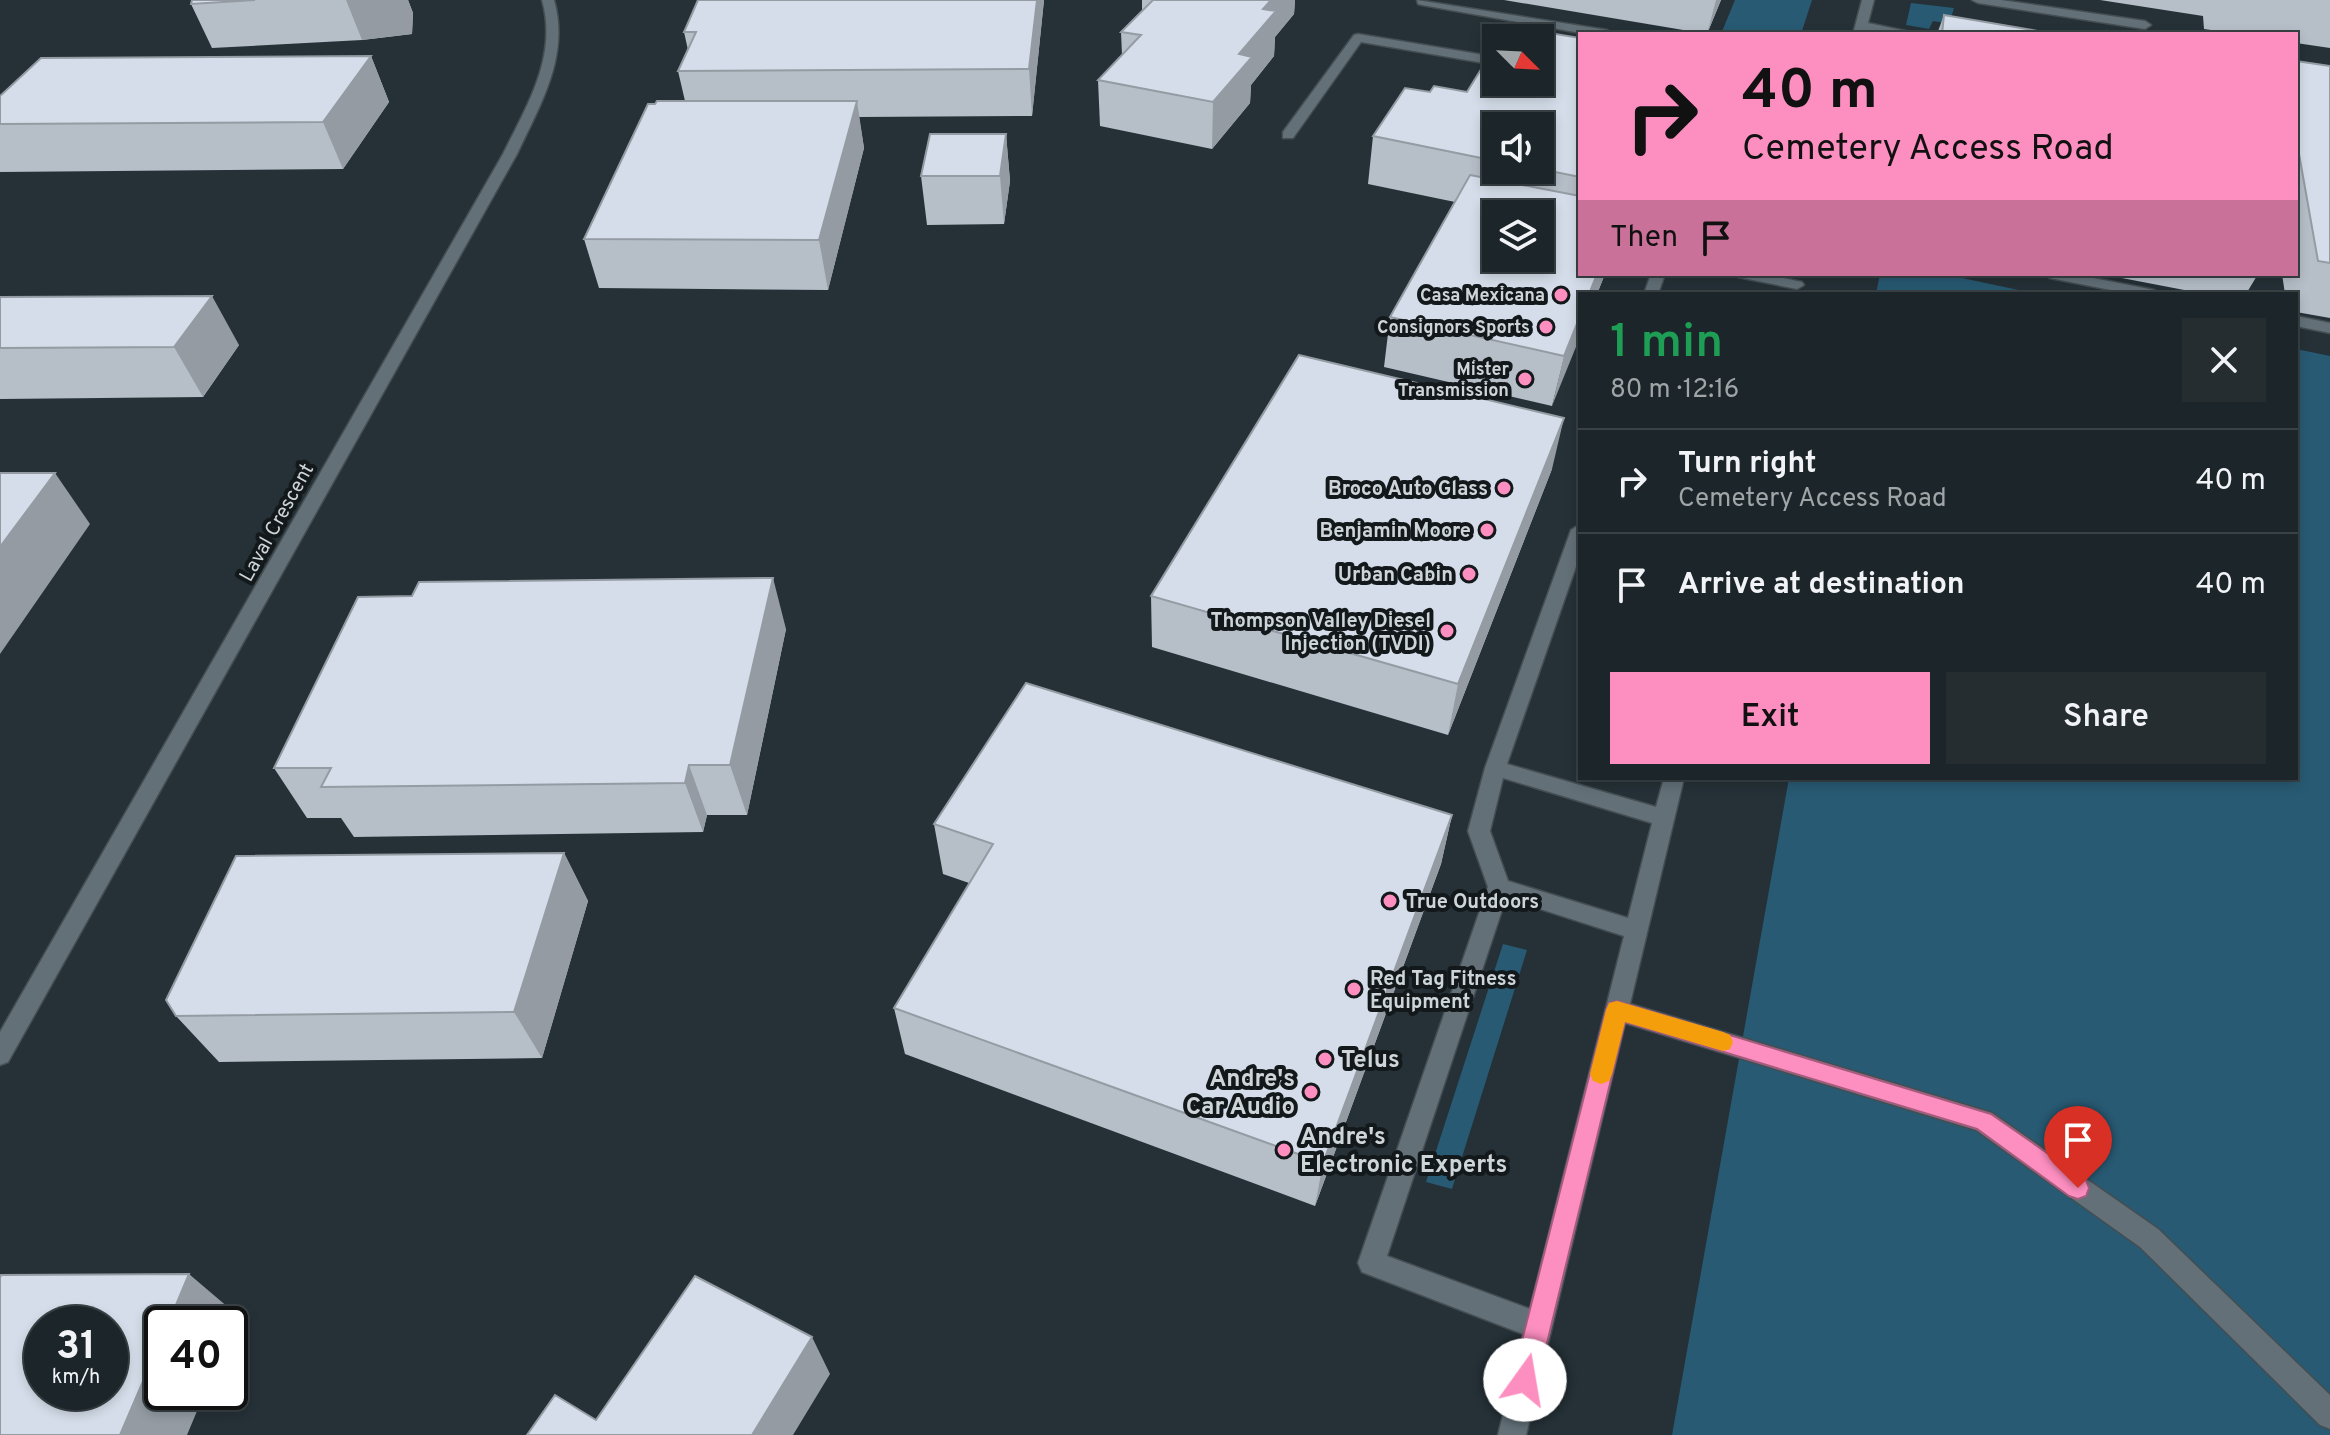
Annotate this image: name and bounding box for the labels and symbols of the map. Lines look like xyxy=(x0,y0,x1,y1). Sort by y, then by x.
north arrow xyxy=(1482,24,1554,96)
place label: Casa Mexicana xyxy=(1420,285,1545,308)
marker: Casa Mexicana xyxy=(1552,286,1570,304)
place label: Consignors Sports xyxy=(1377,317,1530,340)
marker: Consignors Sports xyxy=(1537,318,1555,336)
place label: Mister Transmission xyxy=(1398,359,1509,403)
marker: Mister Transmission xyxy=(1516,370,1534,388)
street label: Laval Crescent xyxy=(234,459,321,587)
place label: Broco Auto Glass xyxy=(1328,477,1488,503)
marker: Broco Auto Glass xyxy=(1495,479,1513,497)
place label: Benjamin Moore xyxy=(1319,519,1471,545)
marker: Benjamin Moore xyxy=(1478,521,1496,539)
place label: Urban Cabin xyxy=(1338,563,1453,589)
marker: Urban Cabin xyxy=(1460,565,1478,583)
place label: Thompson Valley Diesel Injection (TVDI) xyxy=(1211,609,1431,658)
marker: Thompson Valley Diesel Injection (TVDI) xyxy=(1438,622,1456,640)
place label: True Outdoors xyxy=(1406,890,1539,916)
marker: True Outdoors xyxy=(1381,892,1399,910)
place label: Red Tag Fitness Equipment xyxy=(1370,967,1517,1016)
marker: Red Tag Fitness Equipment xyxy=(1345,980,1363,998)
place label: Telus xyxy=(1341,1046,1400,1076)
marker: Telus xyxy=(1316,1050,1334,1068)
place label: Andre's Car Audio xyxy=(1186,1065,1295,1123)
marker: Andre's Car Audio xyxy=(1302,1083,1320,1101)
pin xyxy=(2044,1106,2112,1188)
place label: Andre's Electronic Experts xyxy=(1300,1123,1507,1181)
marker: Andre's Electronic Experts xyxy=(1275,1141,1293,1159)
speed limit sign: 40 xyxy=(144,1306,248,1410)
position arrow xyxy=(1483,1338,1567,1422)

